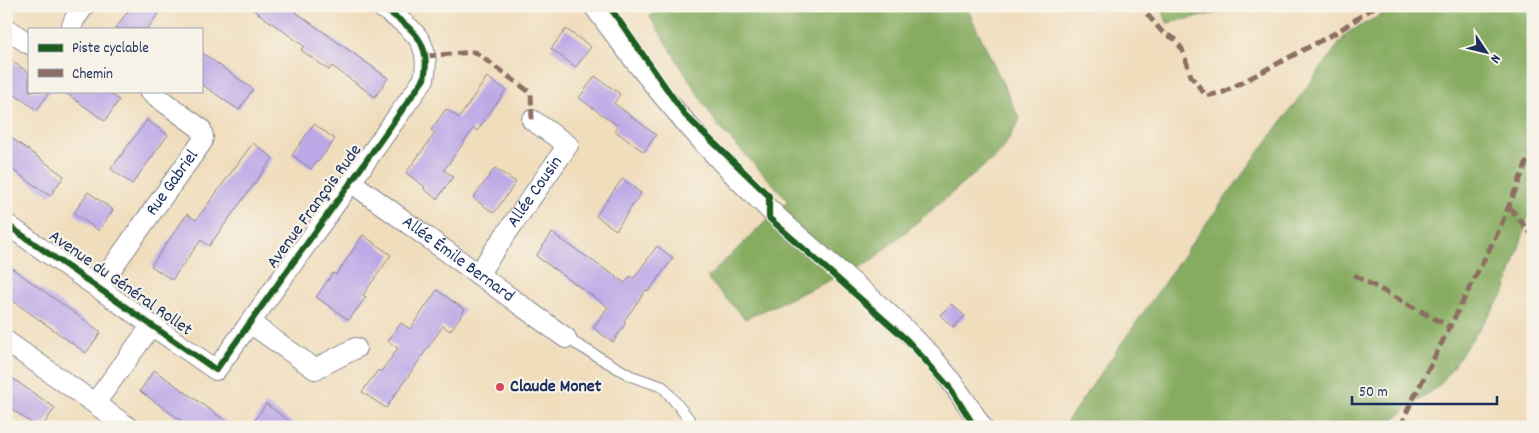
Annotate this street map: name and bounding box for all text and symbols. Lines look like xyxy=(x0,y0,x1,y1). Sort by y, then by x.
legend xyxy=(28,28,202,92)
north arrow xyxy=(1462,28,1512,78)
text: Piste cyclable xyxy=(72,38,149,60)
text: N xyxy=(1485,50,1505,67)
text: Chemin xyxy=(72,64,113,86)
street label: Avenue François Rude xyxy=(261,140,369,274)
street label: Rue Gabriel xyxy=(140,144,205,221)
street label: Allée Cousin xyxy=(501,151,569,233)
street label: Allée Émile Bernard xyxy=(396,210,519,309)
street label: Avenue du Général Rollet xyxy=(43,225,197,343)
scale bar xyxy=(1352,373,1496,405)
place label: Claude Monet xyxy=(510,375,602,400)
marker: Claude Monet xyxy=(494,381,506,393)
text: 50 m xyxy=(1359,382,1388,404)

